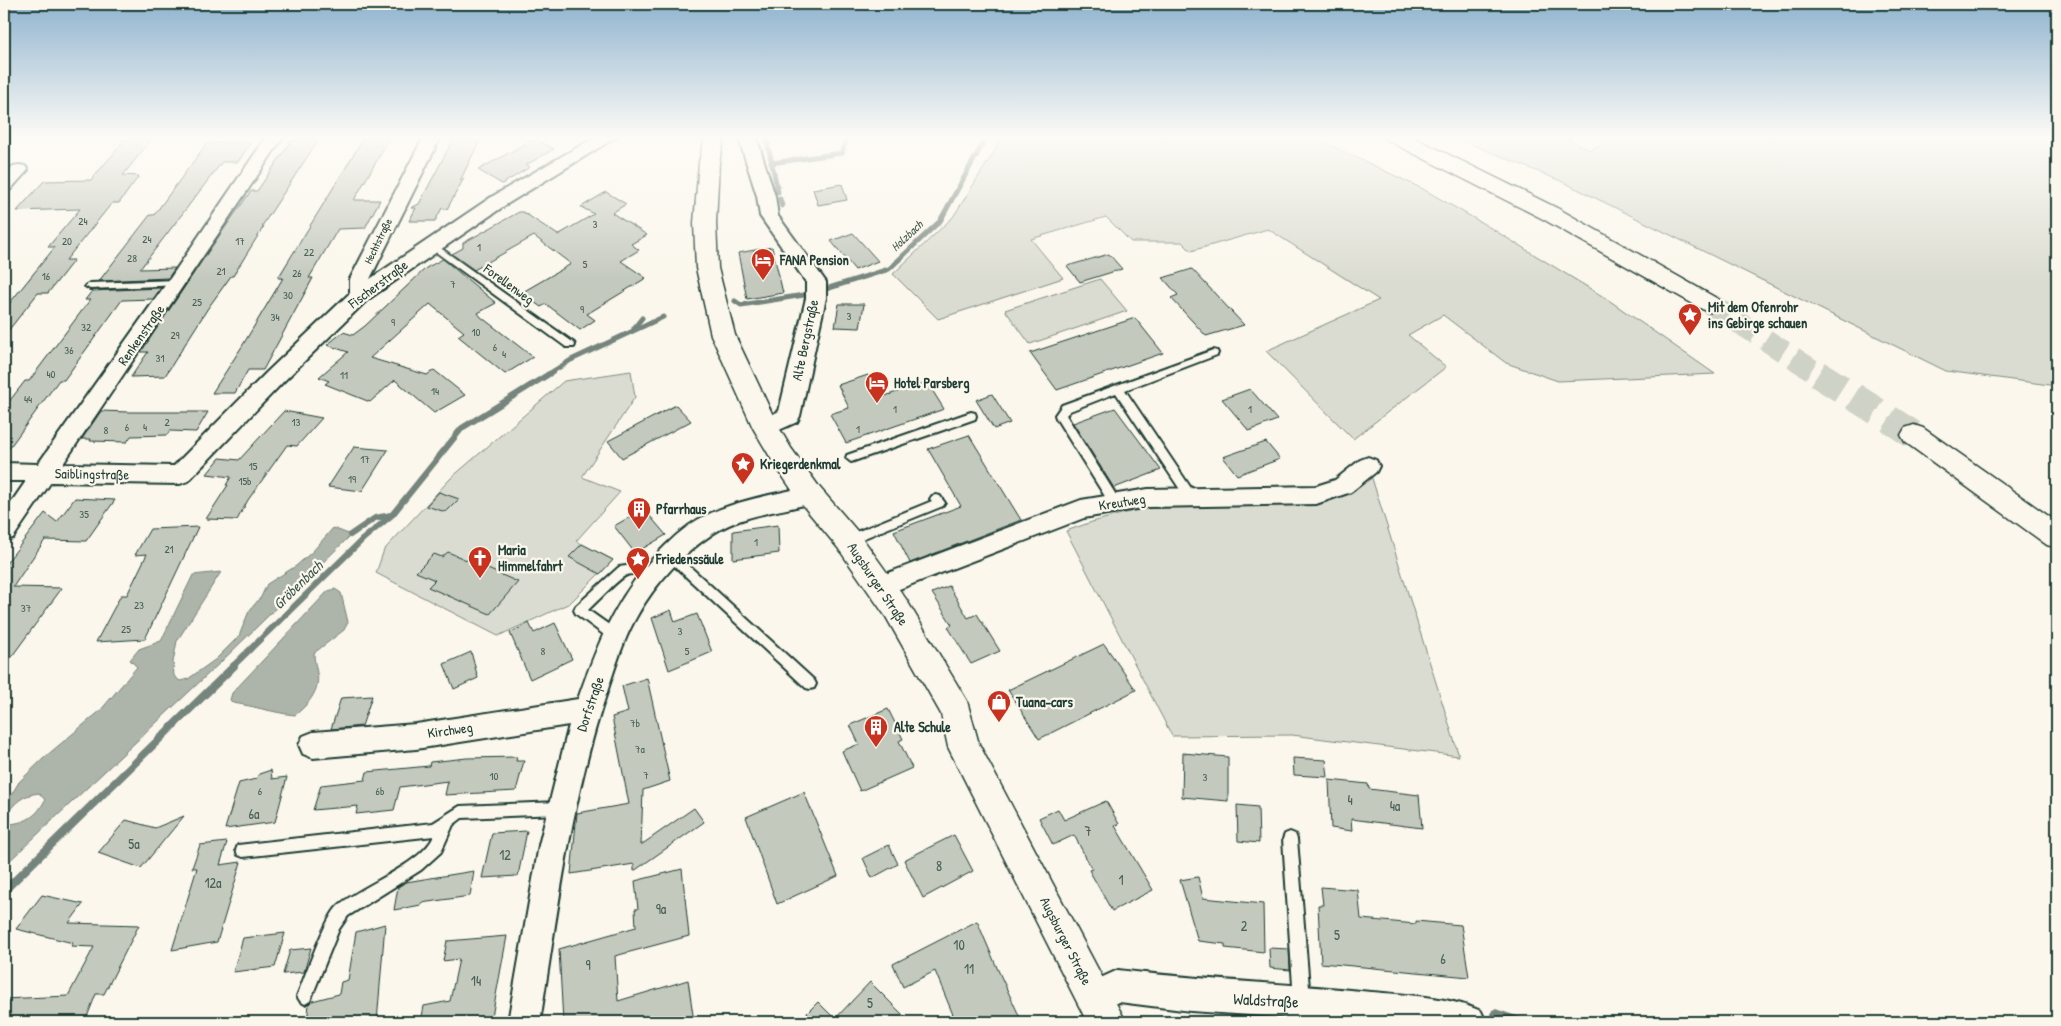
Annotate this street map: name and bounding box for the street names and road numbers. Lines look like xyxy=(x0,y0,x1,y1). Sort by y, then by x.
street label: Hechtstraße xyxy=(361,215,395,266)
street label: Fischerstraße xyxy=(343,255,412,314)
street label: Forellenweg xyxy=(479,258,538,309)
street label: Alte Bergstraße xyxy=(787,297,823,382)
street label: Renkenstraße xyxy=(113,300,170,369)
street label: Saiblingstraße xyxy=(55,463,130,485)
street label: Kreutweg xyxy=(1097,488,1147,516)
street label: Augsburger Straße xyxy=(843,538,913,630)
street label: Dorfstraße xyxy=(571,674,609,734)
street label: Kirchweg xyxy=(426,717,474,743)
street label: Augsburger Straße xyxy=(1035,894,1097,989)
street label: Waldstraße xyxy=(1233,987,1300,1013)

